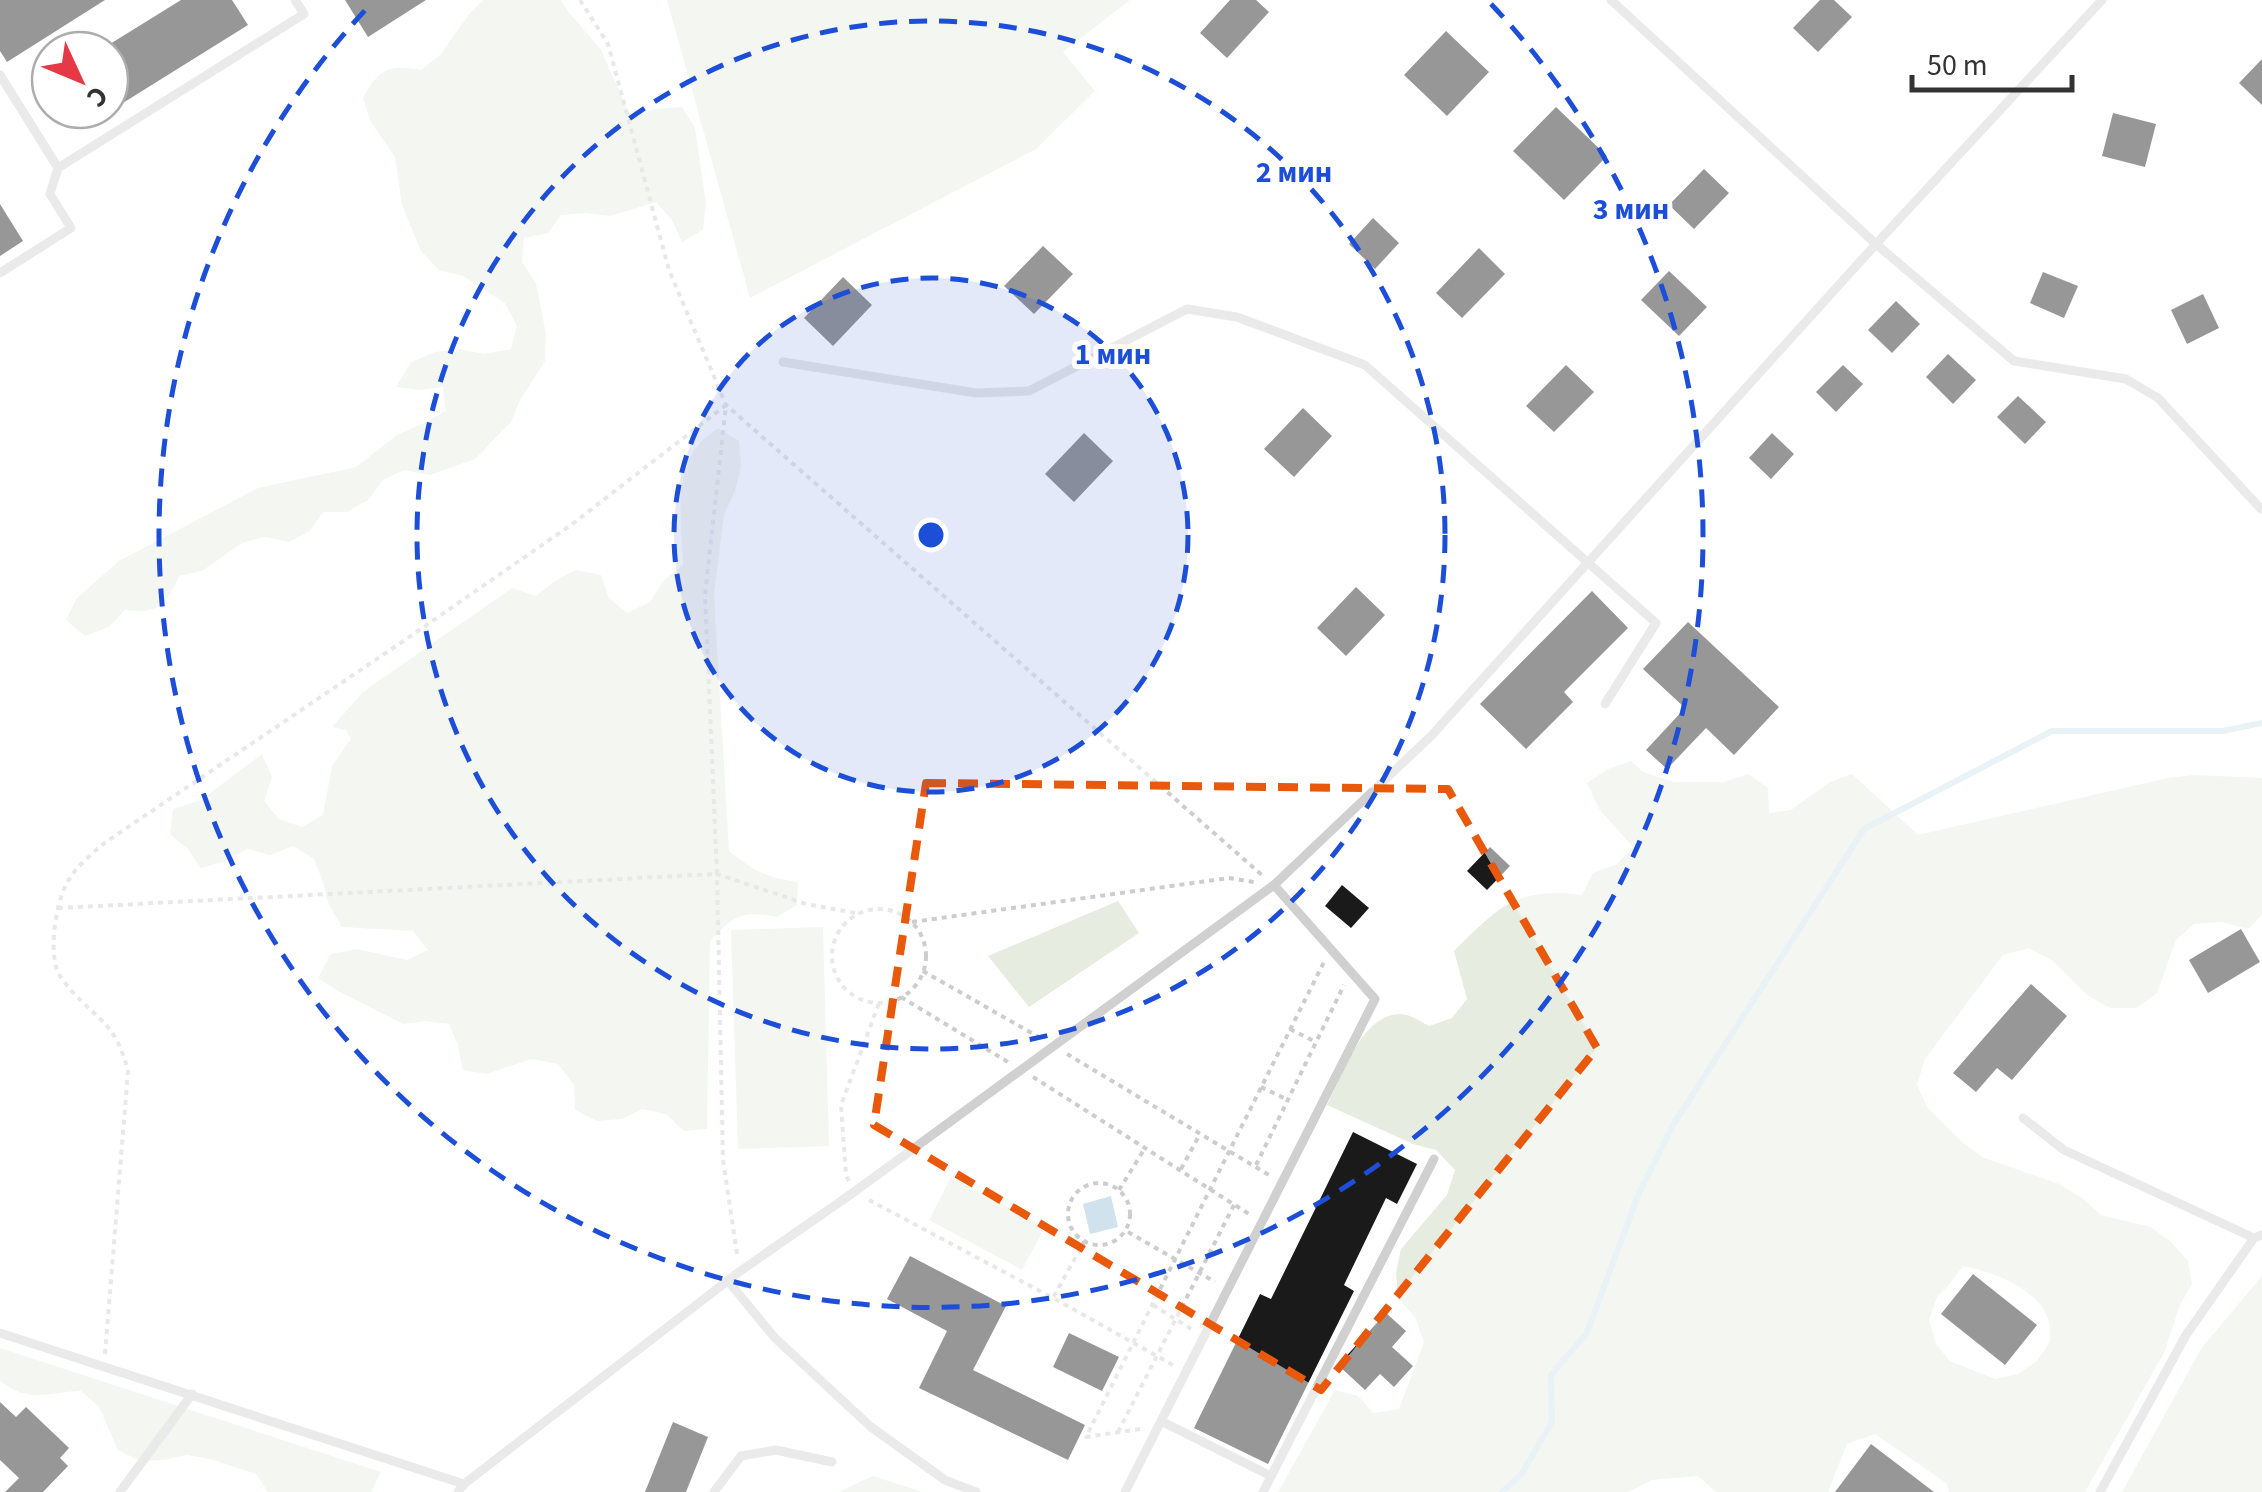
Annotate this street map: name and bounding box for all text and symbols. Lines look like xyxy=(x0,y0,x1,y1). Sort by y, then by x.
north arrow xyxy=(30,30,130,130)
scale bar xyxy=(1912,30,2072,92)
text: 50 m xyxy=(1927,44,1988,87)
text: С xyxy=(77,77,117,116)
text: 2 мин xyxy=(1256,151,1332,194)
text: 3 мин xyxy=(1593,188,1669,231)
text: 1 мин xyxy=(1075,333,1151,376)
centre of rings xyxy=(913,517,949,553)

